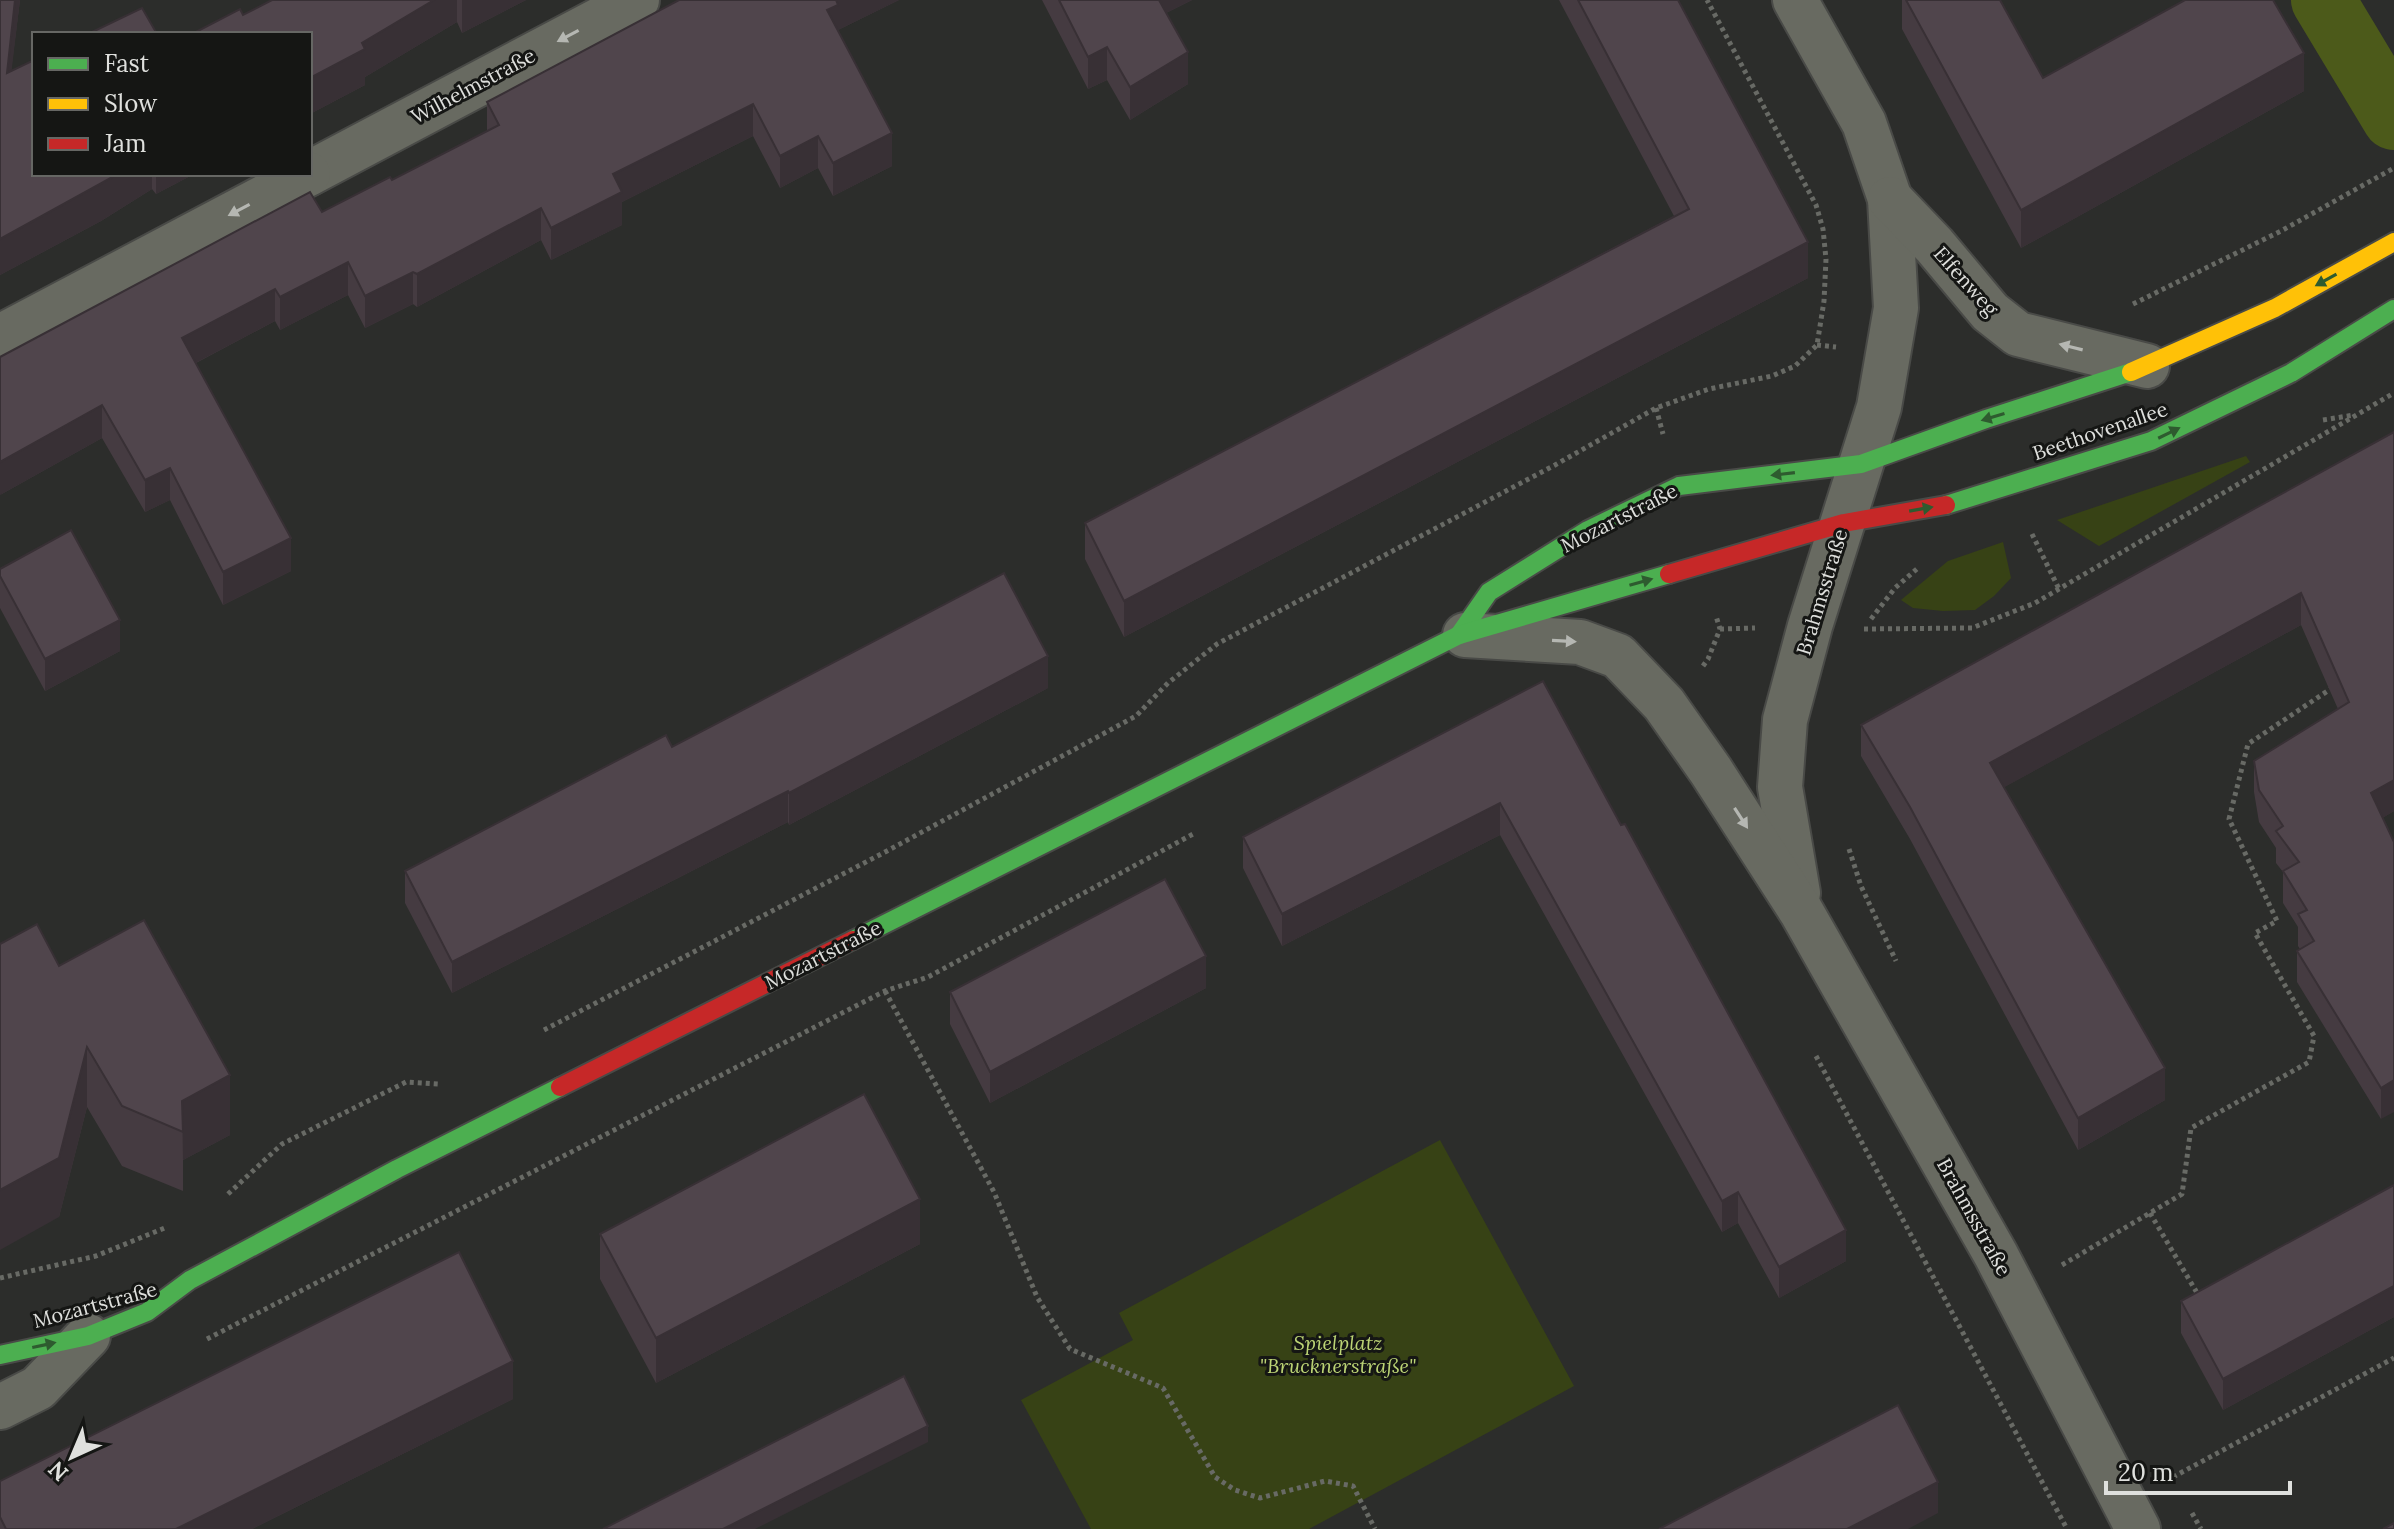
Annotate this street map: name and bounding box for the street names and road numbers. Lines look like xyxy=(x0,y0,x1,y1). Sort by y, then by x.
street label: Wilhelmstraße xyxy=(406,42,539,129)
street label: Elfenweg xyxy=(1929,241,2005,321)
street label: Beethovenallee xyxy=(2029,396,2171,465)
street label: Mozartstraße xyxy=(1556,477,1681,558)
street label: Brahmsstraße xyxy=(1790,526,1853,658)
street label: Mozartstraße xyxy=(760,914,885,995)
street label: Brahmsstraße xyxy=(1932,1154,2017,1280)
street label: Mozartstraße xyxy=(30,1276,160,1333)

